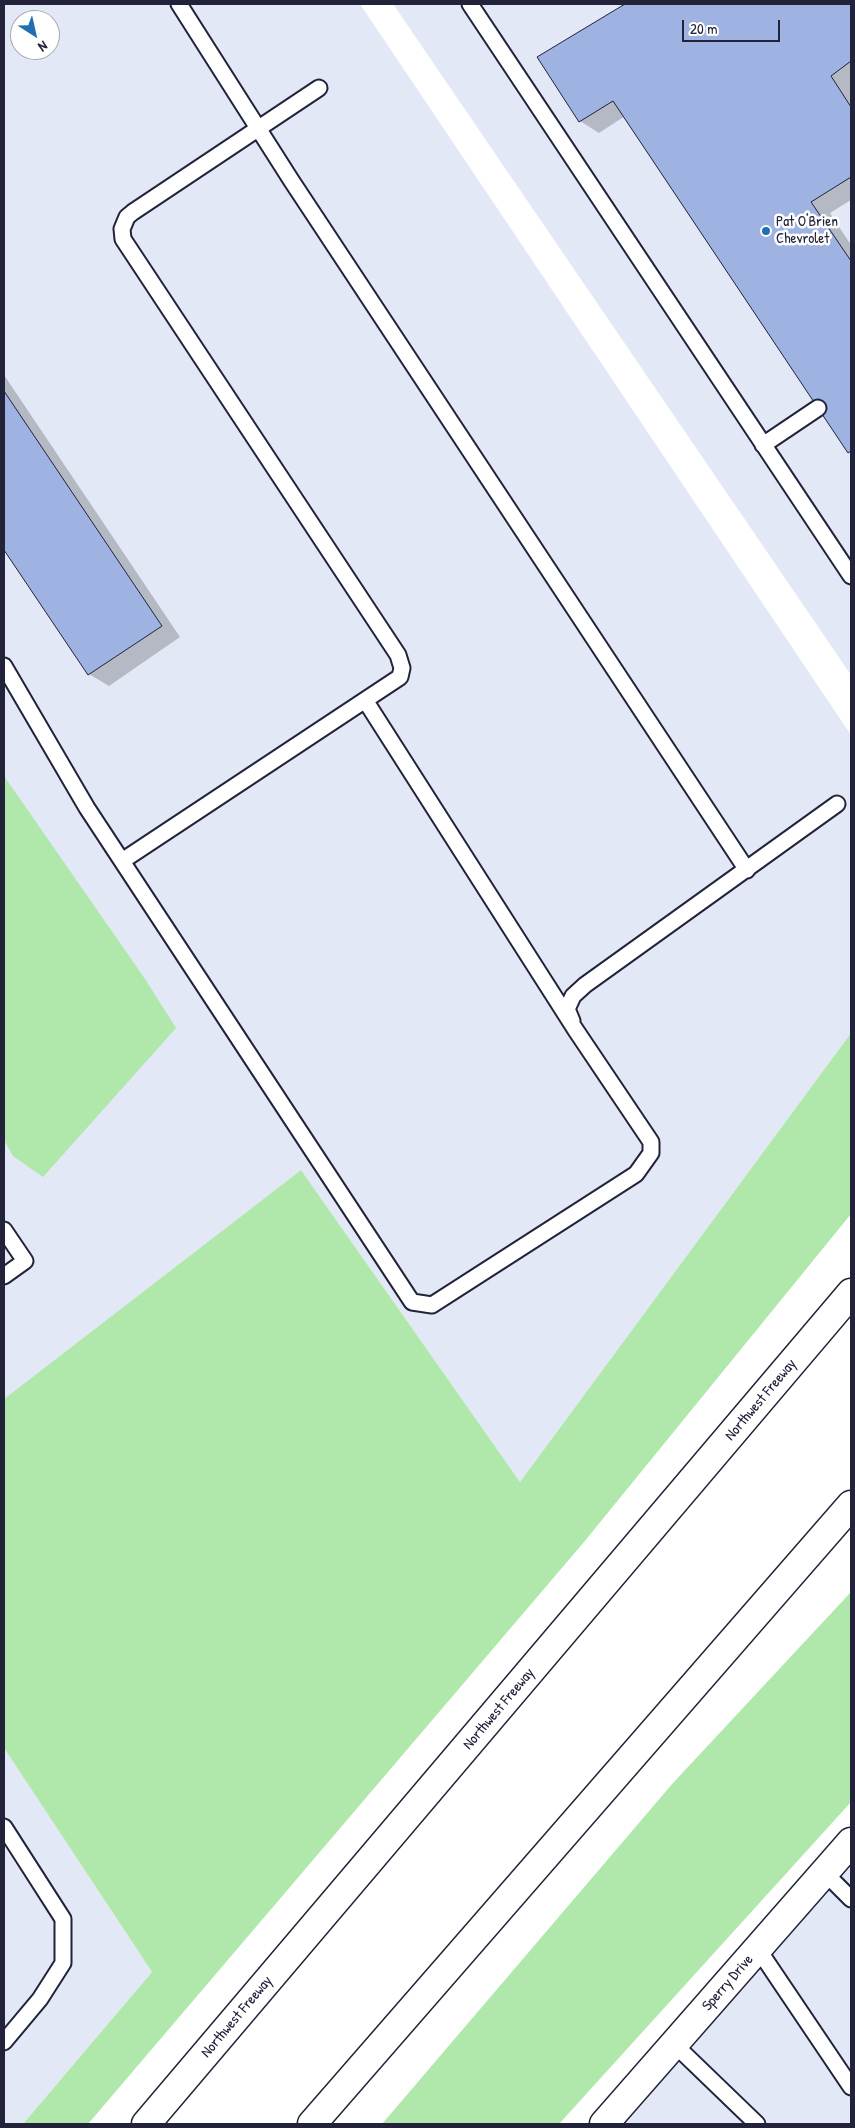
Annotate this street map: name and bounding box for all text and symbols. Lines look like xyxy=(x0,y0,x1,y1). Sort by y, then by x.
north arrow xyxy=(10,10,60,60)
scale bar xyxy=(685,10,782,42)
text: 20 m xyxy=(690,18,717,39)
text: N xyxy=(35,37,52,57)
place label: Pat O'Brien Chevrolet xyxy=(776,213,838,248)
marker: Pat O'Brien Chevrolet xyxy=(760,225,772,237)
street label: Northwest Freeway xyxy=(722,1356,800,1444)
street label: Northwest Freeway xyxy=(460,1665,538,1753)
street label: Sperry Drive xyxy=(699,1951,757,2015)
street label: Northwest Freeway xyxy=(198,1973,276,2061)

